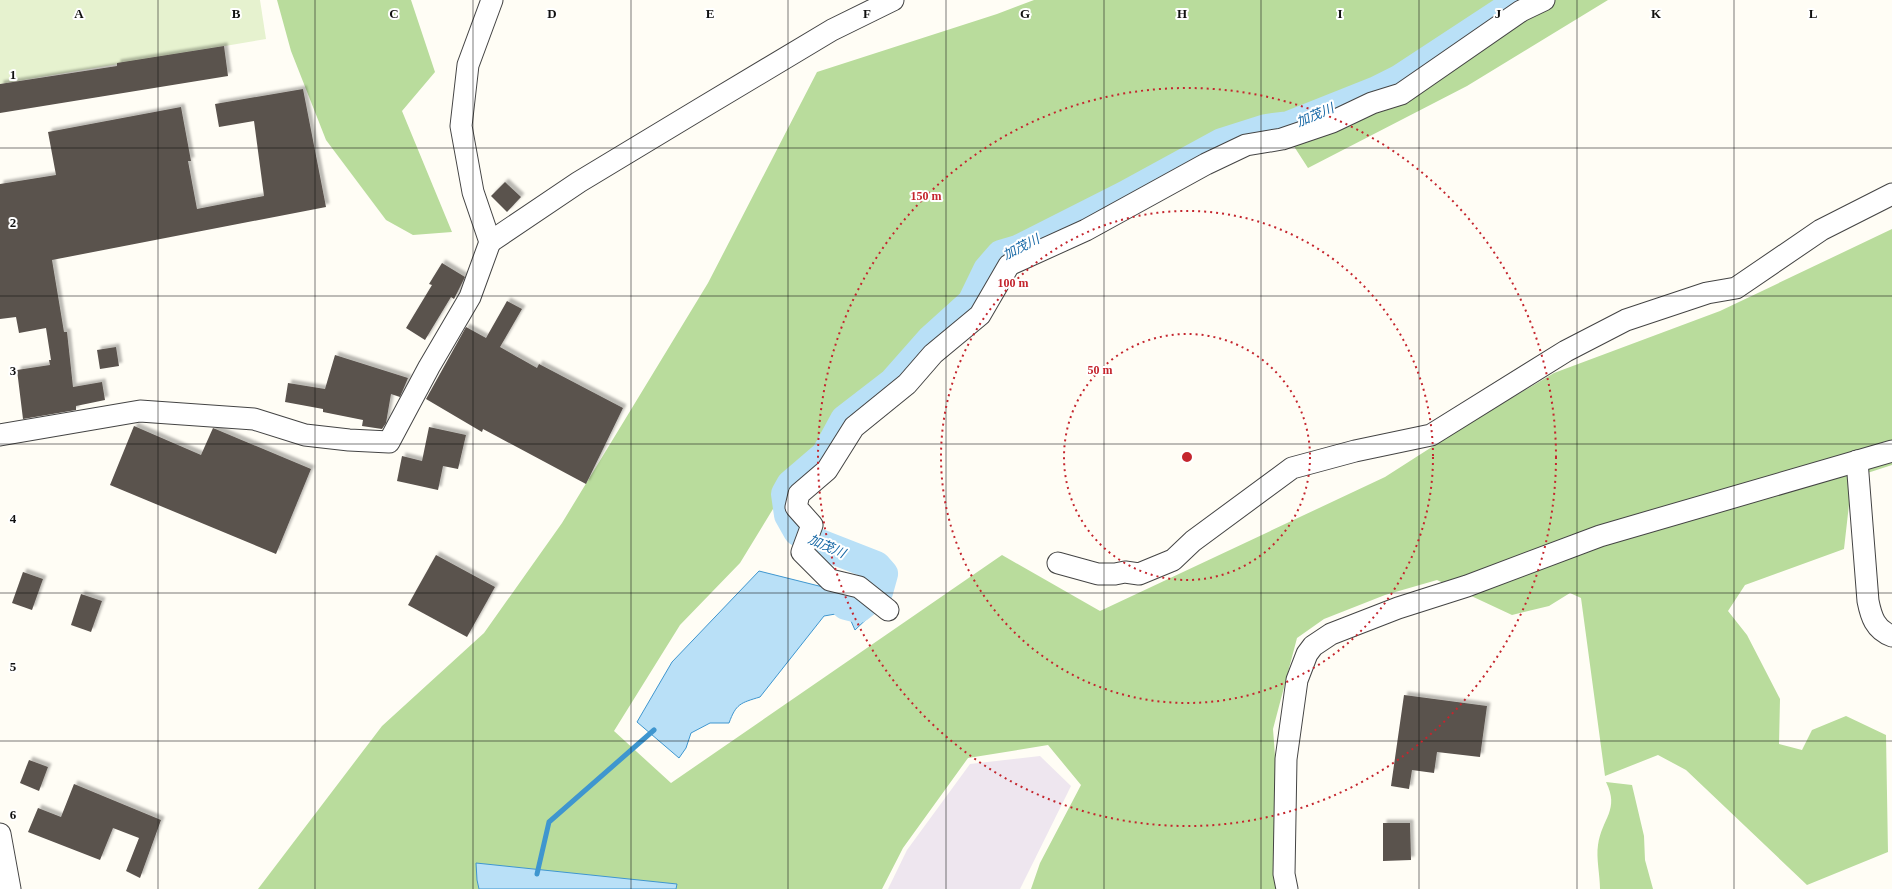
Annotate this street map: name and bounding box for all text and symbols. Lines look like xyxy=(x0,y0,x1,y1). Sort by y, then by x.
text: A xyxy=(74,6,84,21)
text: B xyxy=(232,6,241,21)
text: C xyxy=(389,6,399,21)
text: D xyxy=(547,6,557,21)
text: E xyxy=(706,6,714,21)
text: F xyxy=(863,6,871,21)
text: G xyxy=(1020,6,1030,21)
text: H xyxy=(1177,6,1187,21)
text: I xyxy=(1337,6,1343,21)
text: J xyxy=(1495,6,1502,21)
text: K xyxy=(1651,6,1662,21)
text: L xyxy=(1809,6,1818,21)
text: 1 xyxy=(10,67,16,82)
water label: 加茂川 xyxy=(1294,100,1338,130)
text: 150 m xyxy=(911,189,942,203)
text: 2 xyxy=(10,215,16,230)
water label: 加茂川 xyxy=(1000,231,1044,263)
text: 100 m xyxy=(998,276,1029,290)
text: 3 xyxy=(10,363,17,378)
text: 50 m xyxy=(1088,363,1113,377)
centre of rings xyxy=(1180,450,1194,464)
text: 4 xyxy=(10,511,17,526)
water label: 加茂川 xyxy=(806,531,850,562)
text: 5 xyxy=(10,659,17,674)
text: 6 xyxy=(10,807,17,822)

